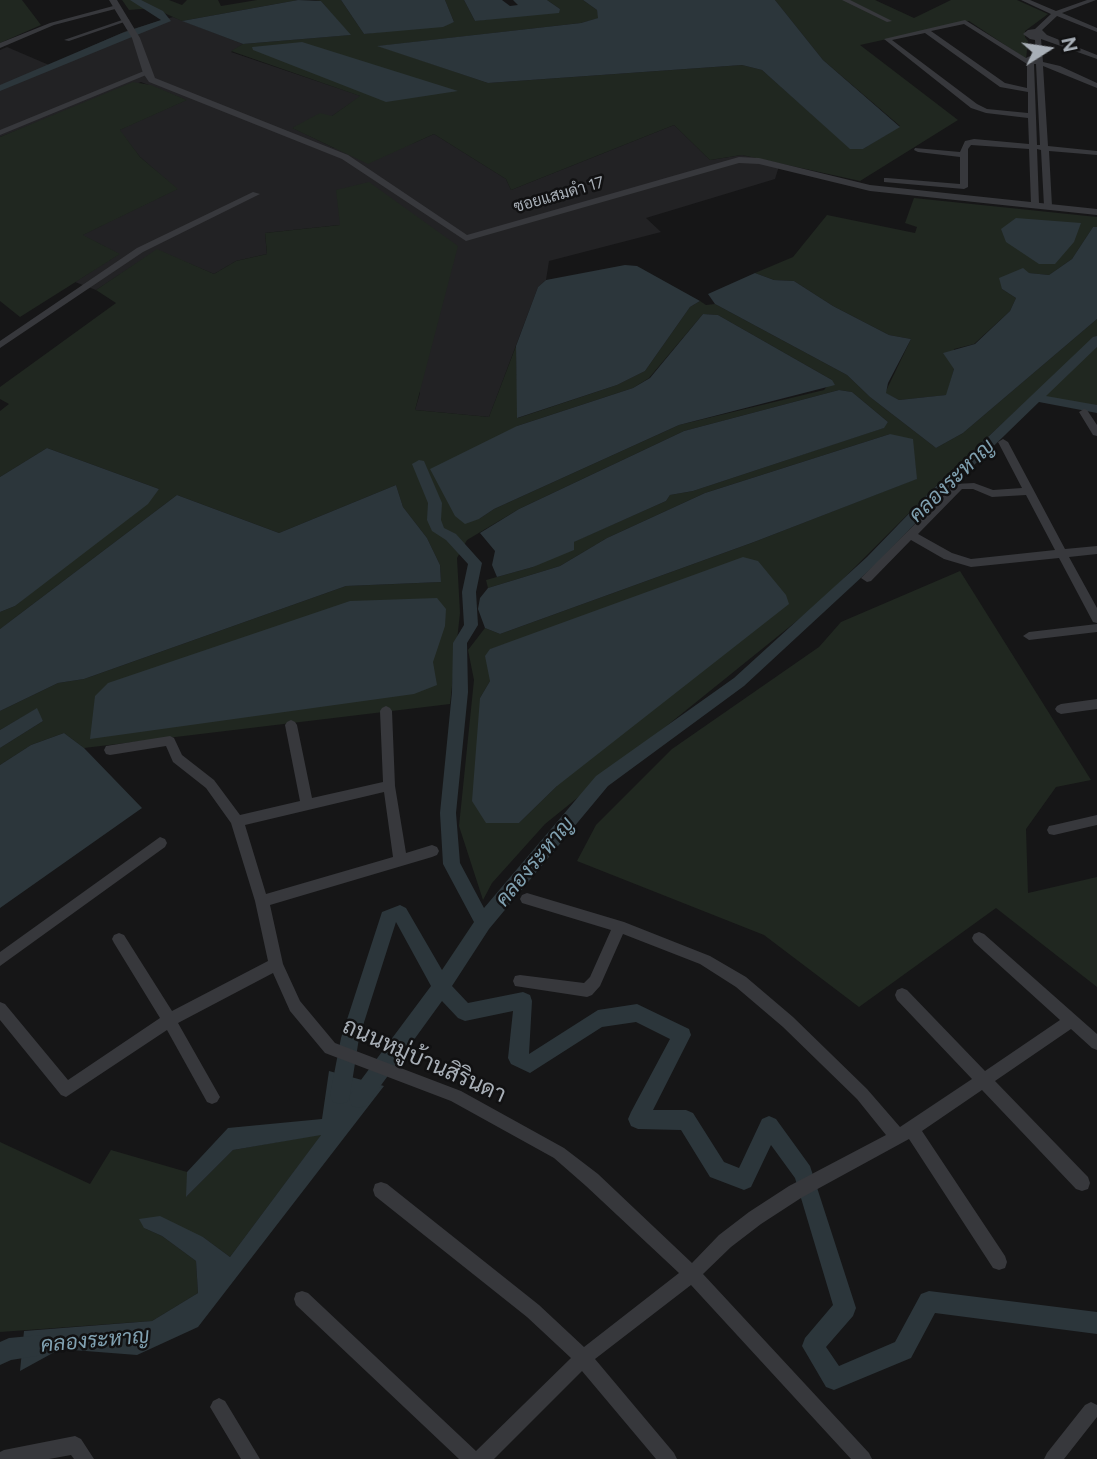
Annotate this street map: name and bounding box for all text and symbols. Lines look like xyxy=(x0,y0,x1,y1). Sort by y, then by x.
north arrow xyxy=(1013,14,1083,84)
text: N xyxy=(1056,35,1082,54)
street label: ซอยแสมดำ 17 xyxy=(512,173,606,217)
water label: คลองระหาญ xyxy=(904,434,1000,528)
water label: คลองระหาญ xyxy=(490,812,580,912)
street label: ถนนหมู่บ้านสิรินดา xyxy=(338,1013,510,1109)
water label: คลองระหาญ xyxy=(40,1324,150,1358)

